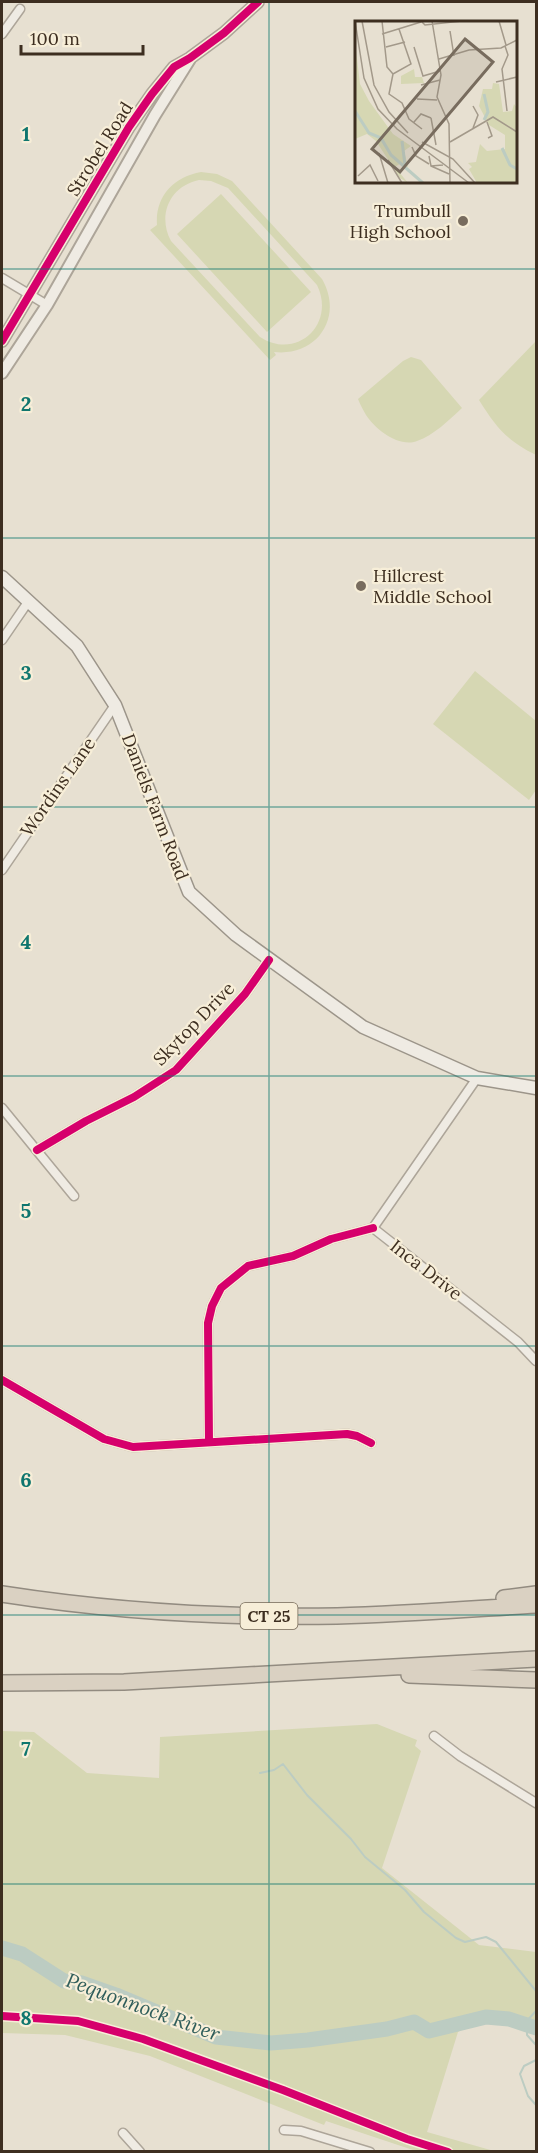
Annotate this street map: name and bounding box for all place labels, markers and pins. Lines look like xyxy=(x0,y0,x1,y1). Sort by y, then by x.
place label: Trumbull High School xyxy=(350,199,451,243)
marker: Trumbull High School xyxy=(456,214,470,228)
place label: Hillcrest Middle School xyxy=(373,564,492,608)
marker: Hillcrest Middle School xyxy=(354,579,368,593)

